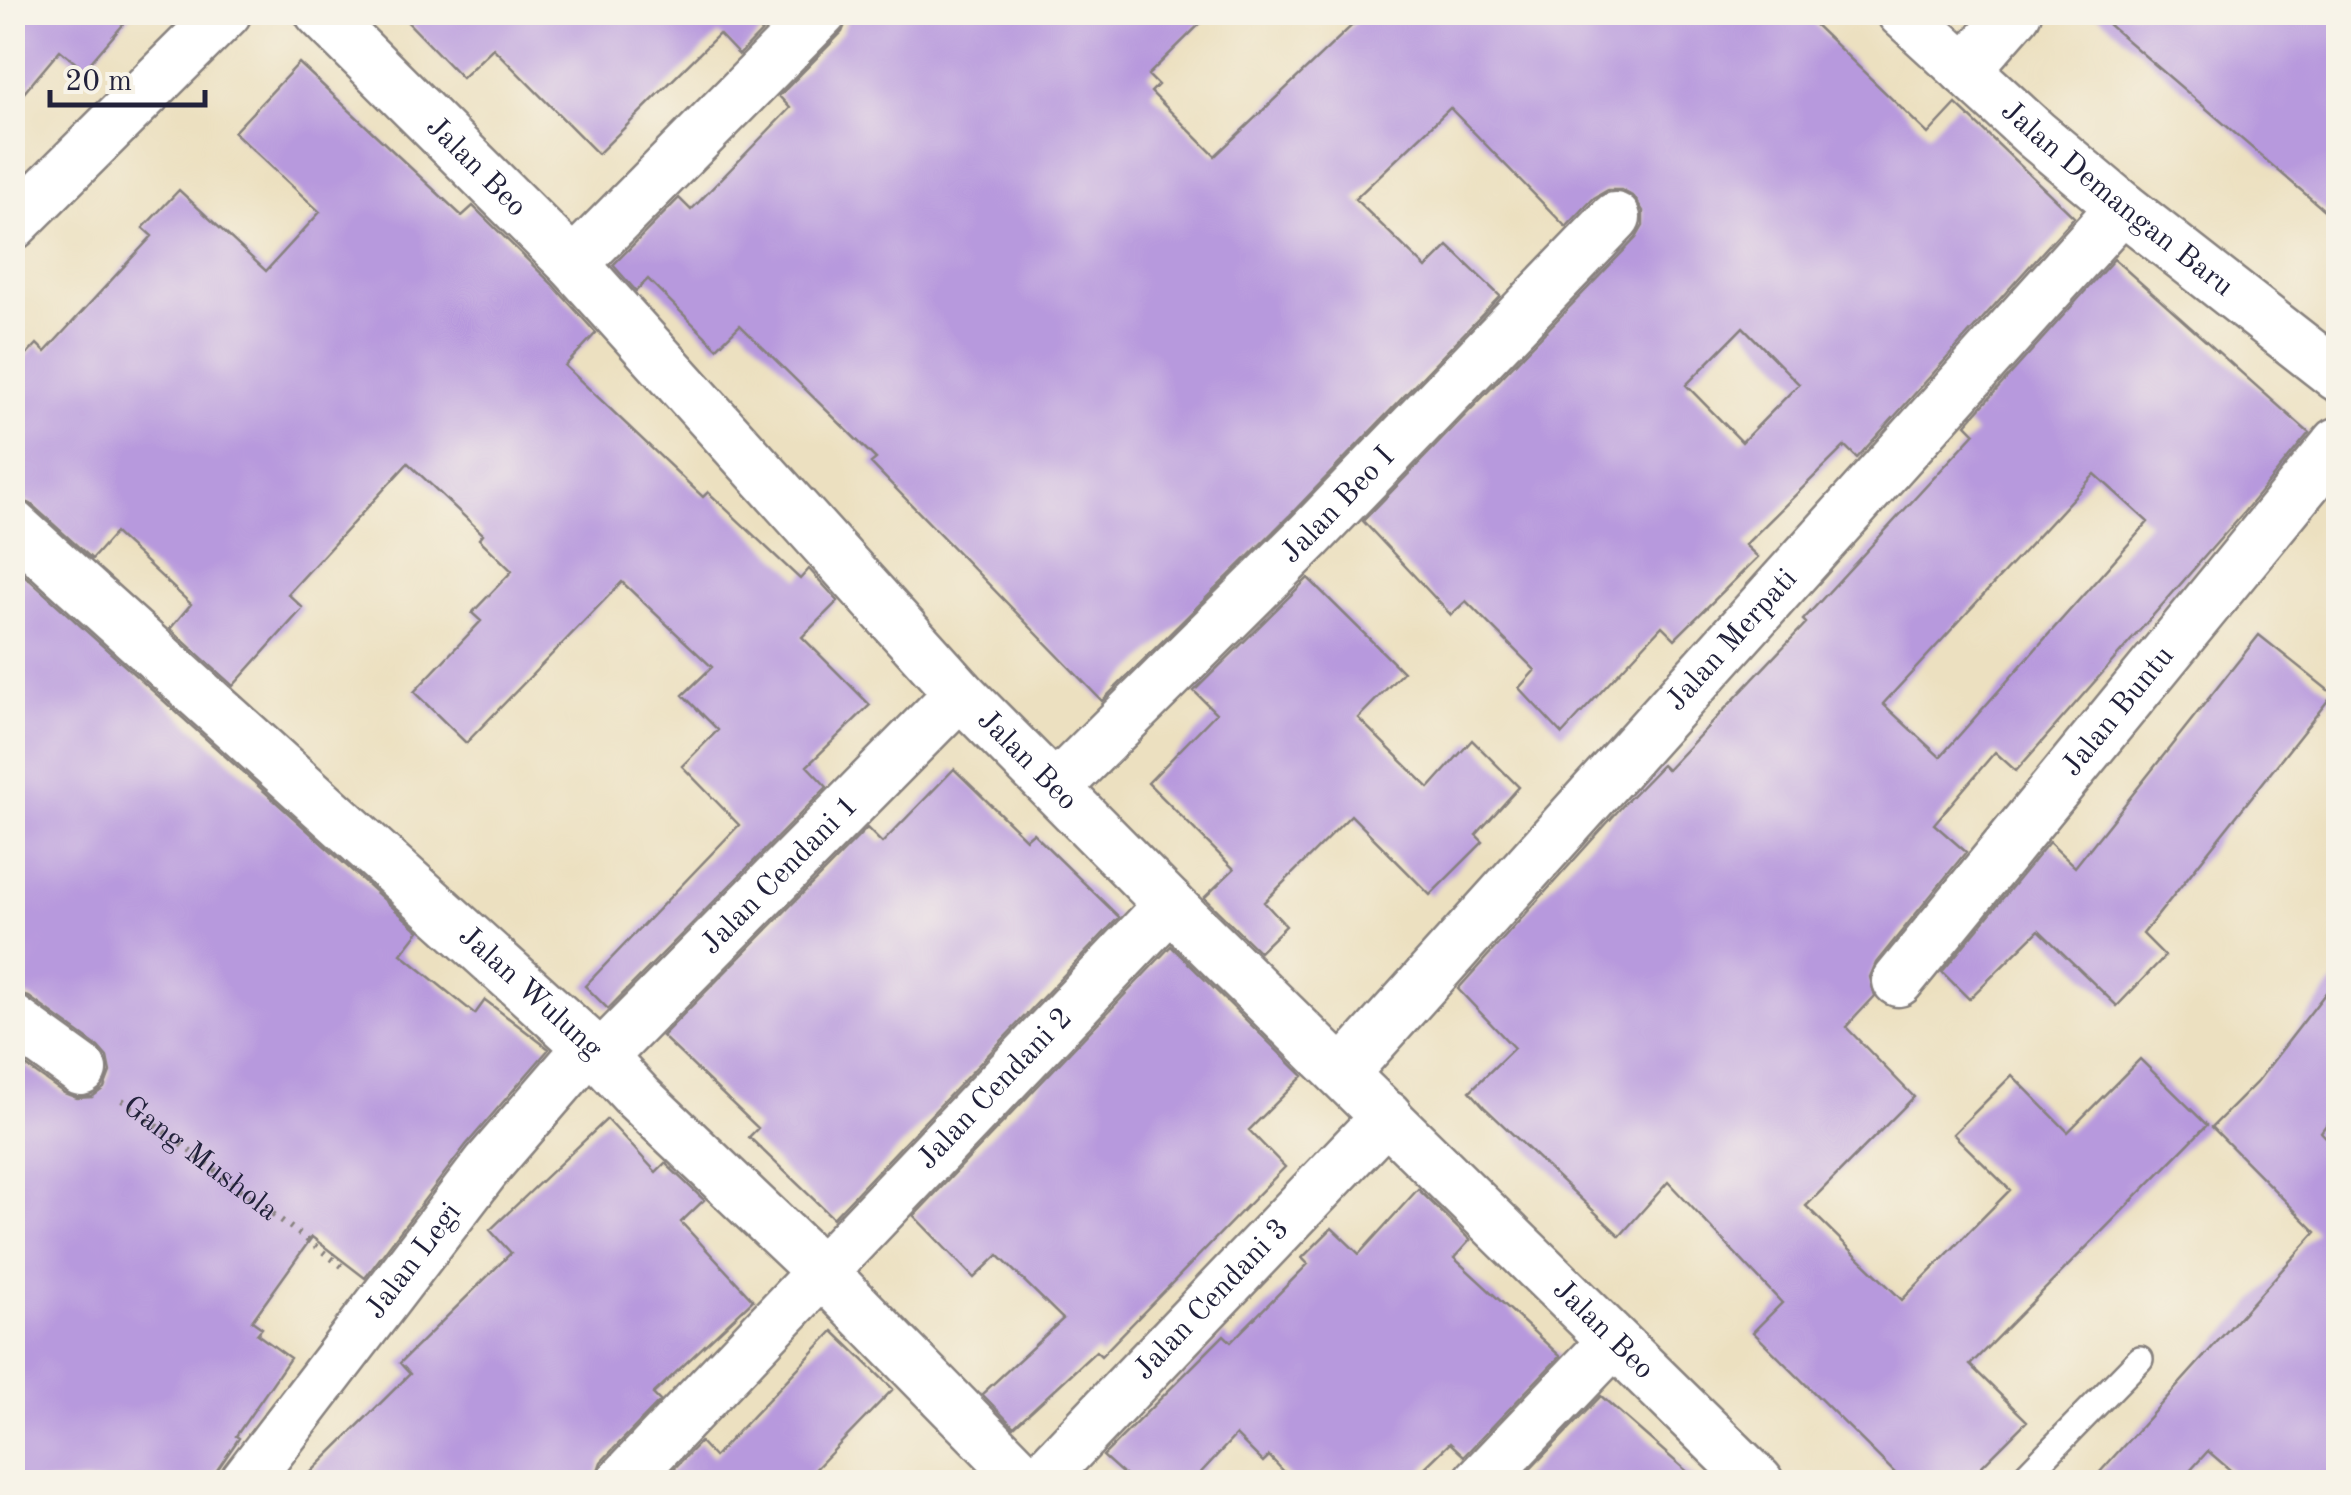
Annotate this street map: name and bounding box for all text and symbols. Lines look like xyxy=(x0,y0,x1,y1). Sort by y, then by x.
scale bar xyxy=(50,45,205,107)
text: 20 m xyxy=(65,67,132,97)
street label: Jalan Demangan Baru xyxy=(1995,96,2238,303)
street label: Jalan Beo xyxy=(420,111,532,223)
street label: Jalan Beo I xyxy=(1276,442,1400,569)
street label: Jalan Merpati xyxy=(1661,564,1803,717)
street label: Jalan Buntu xyxy=(2057,641,2180,782)
street label: Jalan Beo xyxy=(971,705,1083,817)
street label: Jalan Cendani 1 xyxy=(696,790,864,960)
street label: Jalan Wulung xyxy=(452,921,608,1065)
street label: Jalan Cendani 2 xyxy=(912,1003,1078,1175)
street label: Gang Mushola xyxy=(117,1091,283,1227)
street label: Jalan Legi xyxy=(360,1198,467,1325)
street label: Jalan Cendani 3 xyxy=(1129,1214,1295,1386)
street label: Jalan Beo xyxy=(1547,1274,1659,1385)

